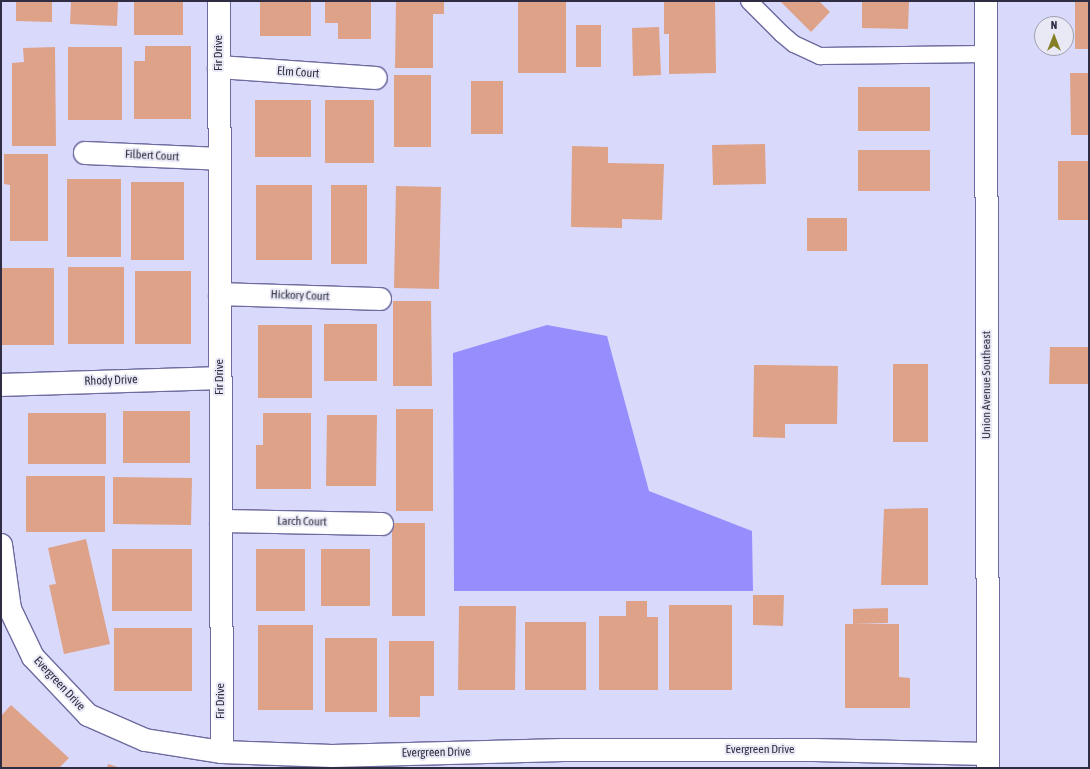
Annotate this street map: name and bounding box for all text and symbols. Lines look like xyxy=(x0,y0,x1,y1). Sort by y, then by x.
north arrow xyxy=(1034,16,1074,56)
text: N xyxy=(1051,19,1057,31)
street label: Fir Drive xyxy=(212,35,226,71)
street label: Elm Court xyxy=(276,64,320,82)
street label: Filbert Court xyxy=(125,147,179,165)
street label: Hickory Court xyxy=(270,288,330,304)
street label: Union Avenue Southeast xyxy=(980,331,994,439)
street label: Fir Drive xyxy=(213,359,227,395)
street label: Rhody Drive xyxy=(84,373,138,389)
street label: Larch Court xyxy=(277,514,327,530)
street label: Evergreen Drive xyxy=(30,654,88,714)
street label: Fir Drive xyxy=(214,683,228,719)
street label: Evergreen Drive xyxy=(726,743,794,757)
street label: Evergreen Drive xyxy=(401,745,471,761)

